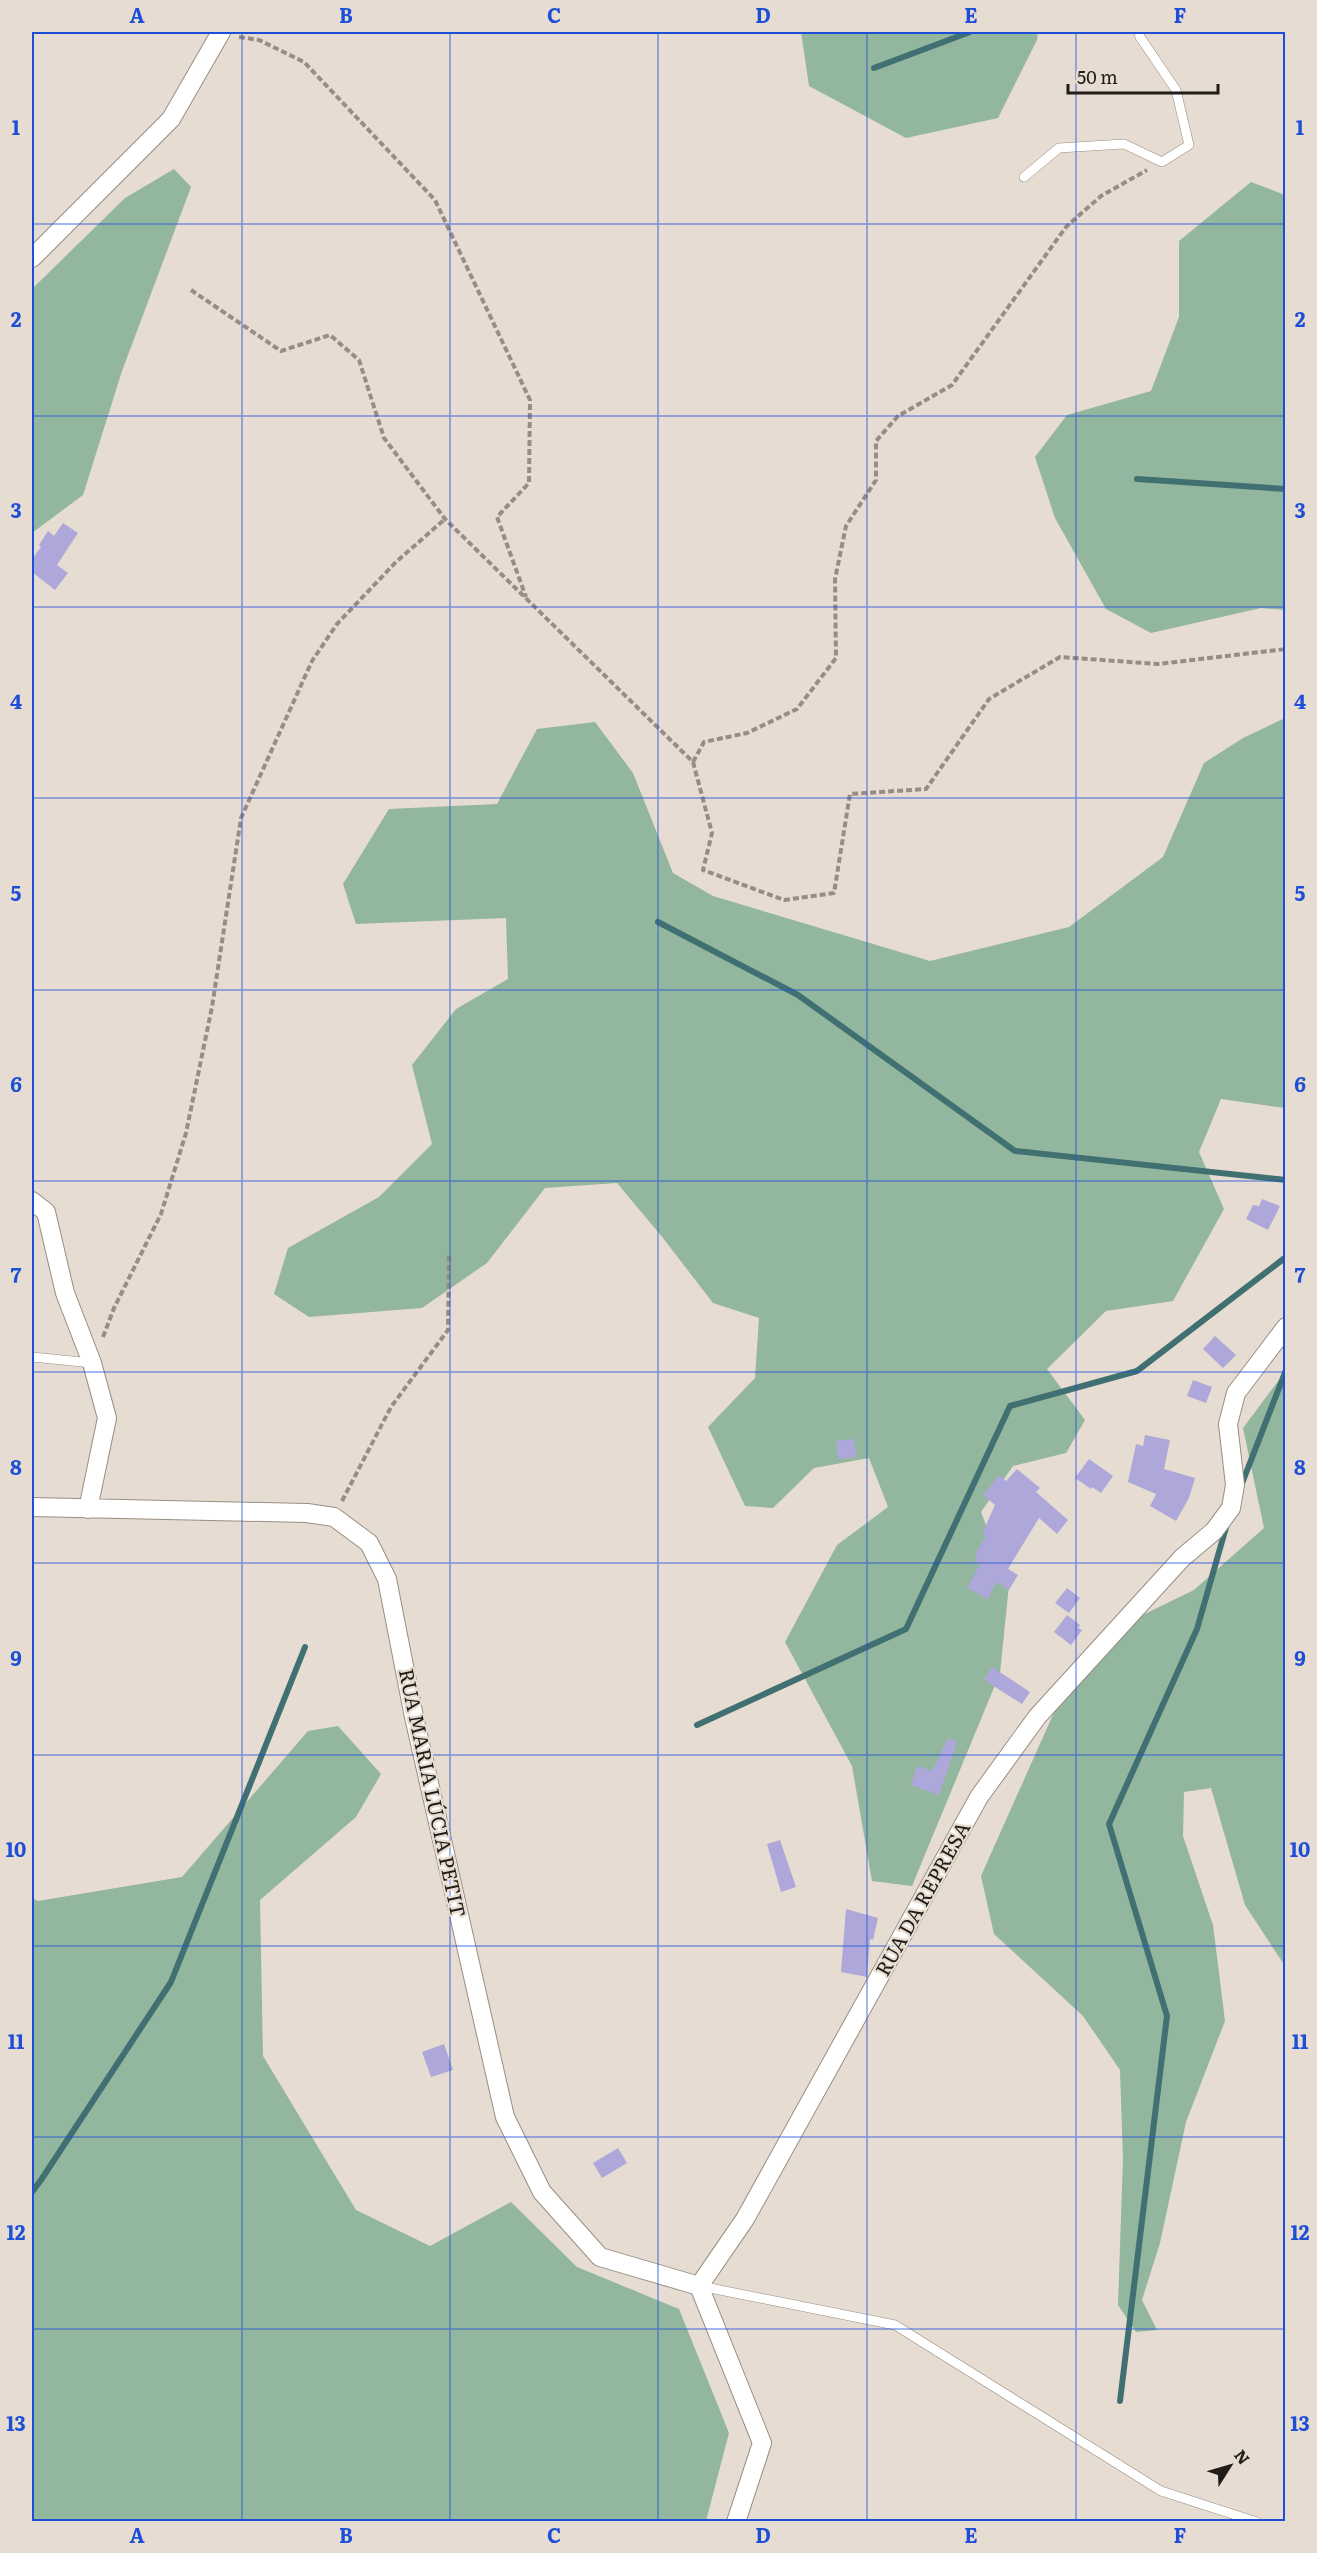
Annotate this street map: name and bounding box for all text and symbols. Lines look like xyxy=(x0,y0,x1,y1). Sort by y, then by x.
text: A xyxy=(129,0,145,29)
text: B xyxy=(339,0,353,29)
text: C xyxy=(547,0,561,29)
text: D xyxy=(755,0,771,29)
text: E xyxy=(964,0,978,29)
text: F xyxy=(1174,0,1187,29)
scale bar xyxy=(1068,57,1218,95)
text: 50 m xyxy=(1077,63,1118,90)
text: 1 xyxy=(12,111,20,141)
text: 1 xyxy=(1296,111,1304,141)
text: 2 xyxy=(11,303,22,333)
text: 2 xyxy=(1295,303,1306,333)
text: 3 xyxy=(10,494,22,524)
text: 3 xyxy=(1294,494,1306,524)
text: 4 xyxy=(10,685,22,715)
text: 4 xyxy=(1294,685,1306,715)
text: 5 xyxy=(11,877,22,907)
text: 5 xyxy=(1295,877,1306,907)
text: 6 xyxy=(10,1068,22,1098)
text: 6 xyxy=(1294,1068,1306,1098)
text: 7 xyxy=(11,1259,22,1289)
text: 7 xyxy=(1295,1259,1306,1289)
text: 8 xyxy=(10,1451,22,1481)
text: 8 xyxy=(1294,1451,1306,1481)
text: 9 xyxy=(10,1642,22,1672)
text: 9 xyxy=(1294,1642,1306,1672)
street label: RUA MARIA LÚCIA PETIT xyxy=(393,1665,475,1920)
street label: RUA DA REPRESA xyxy=(866,1815,976,1981)
text: 10 xyxy=(6,1833,26,1863)
text: 10 xyxy=(1290,1833,1310,1863)
text: 11 xyxy=(8,2025,24,2055)
text: 11 xyxy=(1292,2025,1308,2055)
text: 12 xyxy=(6,2216,26,2246)
text: 12 xyxy=(1290,2216,1310,2246)
text: 13 xyxy=(6,2407,26,2437)
text: 13 xyxy=(1290,2407,1310,2437)
north arrow xyxy=(1200,2436,1260,2496)
text: N xyxy=(1229,2444,1256,2469)
text: A xyxy=(129,2519,145,2549)
text: B xyxy=(339,2519,353,2549)
text: C xyxy=(547,2519,561,2549)
text: D xyxy=(755,2519,771,2549)
text: E xyxy=(964,2519,978,2549)
text: F xyxy=(1174,2519,1187,2549)

